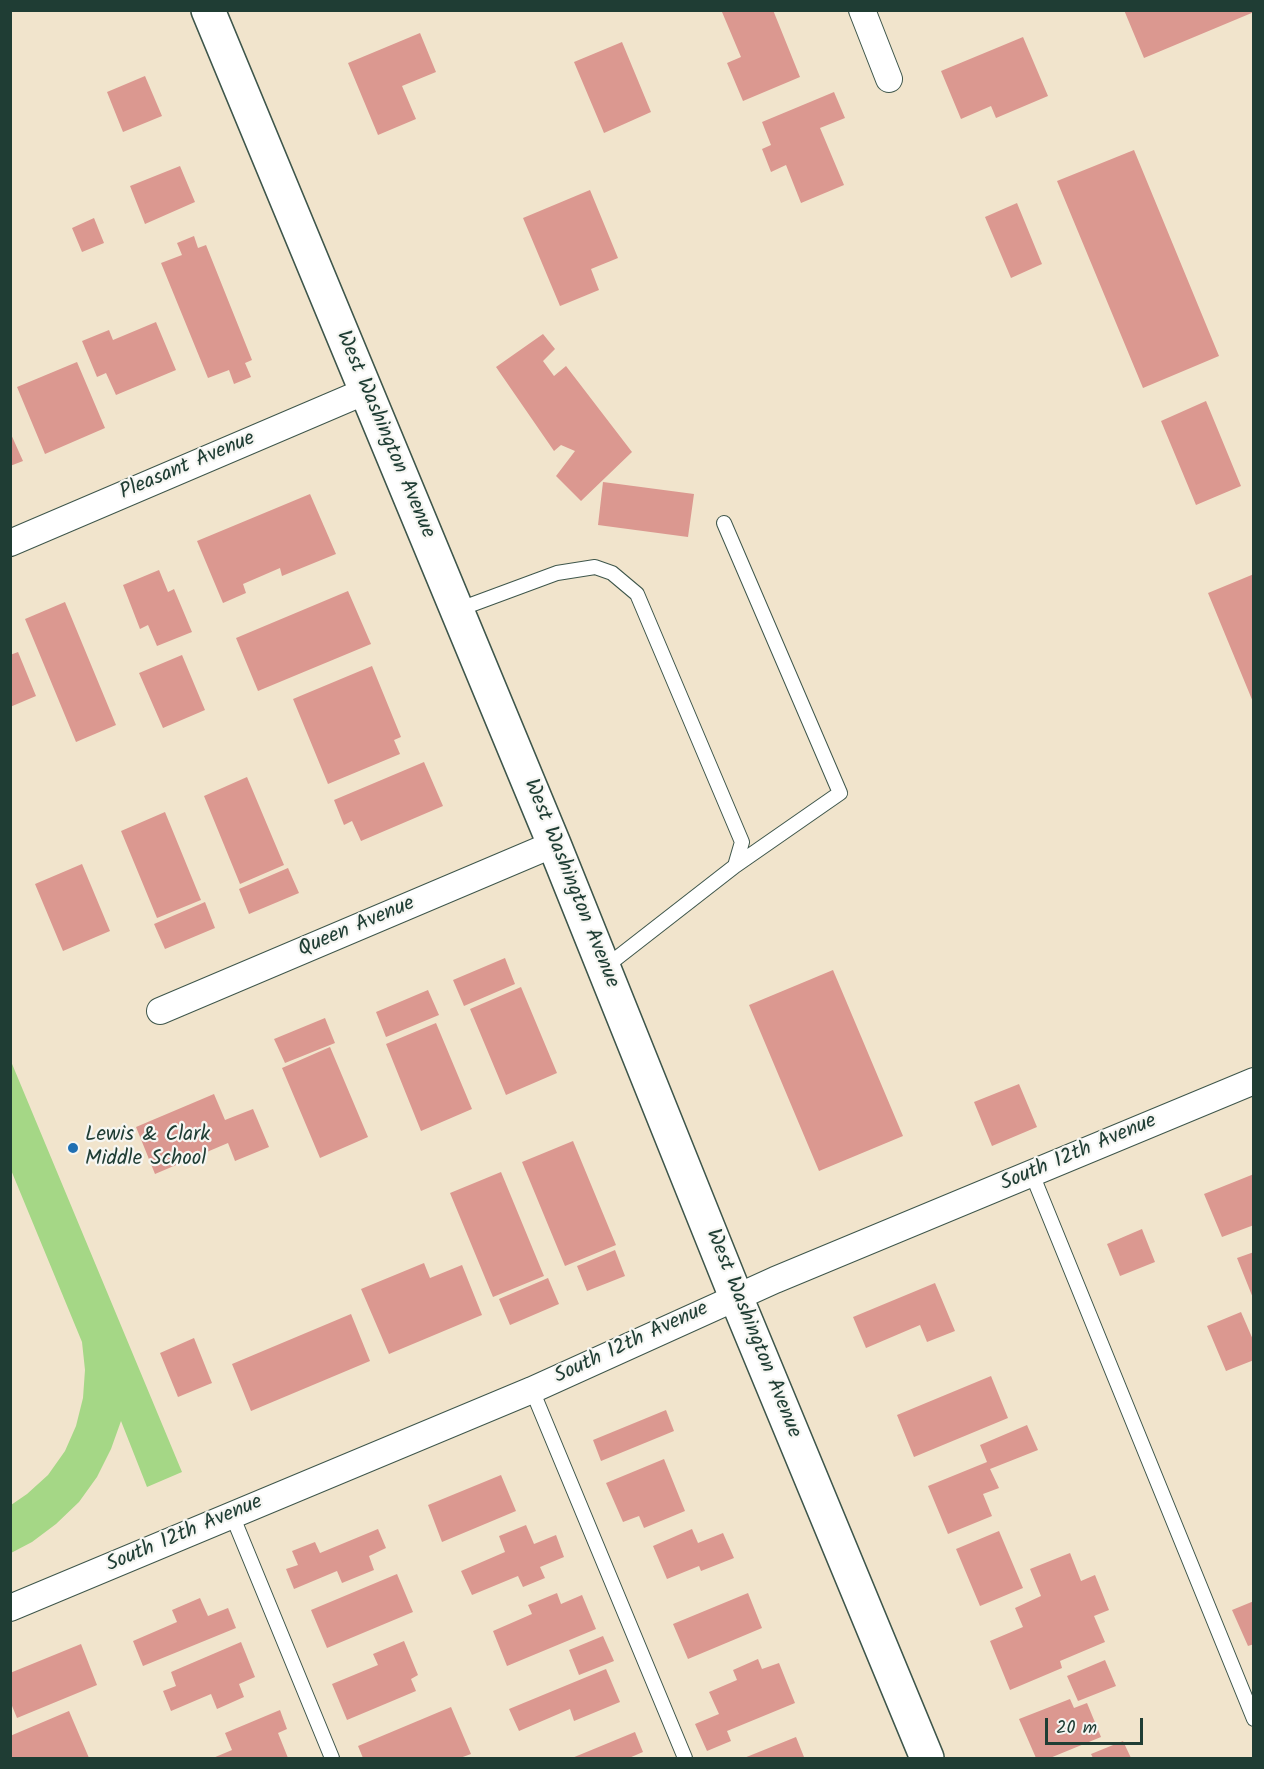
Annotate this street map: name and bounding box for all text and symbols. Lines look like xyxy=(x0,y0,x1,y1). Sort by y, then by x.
street label: West Washington Avenue xyxy=(329,327,439,543)
street label: Pleasant Avenue xyxy=(117,427,259,507)
street label: West Washington Avenue xyxy=(517,776,623,992)
street label: Queen Avenue xyxy=(295,892,419,964)
street label: South 12th Avenue xyxy=(997,1110,1161,1198)
place label: Lewis & Clark Middle School xyxy=(85,1123,210,1173)
marker: Lewis & Clark Middle School xyxy=(66,1141,80,1155)
street label: West Washington Avenue xyxy=(699,1226,805,1442)
street label: South 12th Avenue xyxy=(551,1297,713,1391)
street label: South 12th Avenue xyxy=(103,1491,267,1579)
scale bar xyxy=(1048,1706,1146,1744)
text: 20 m xyxy=(1056,1714,1097,1743)

